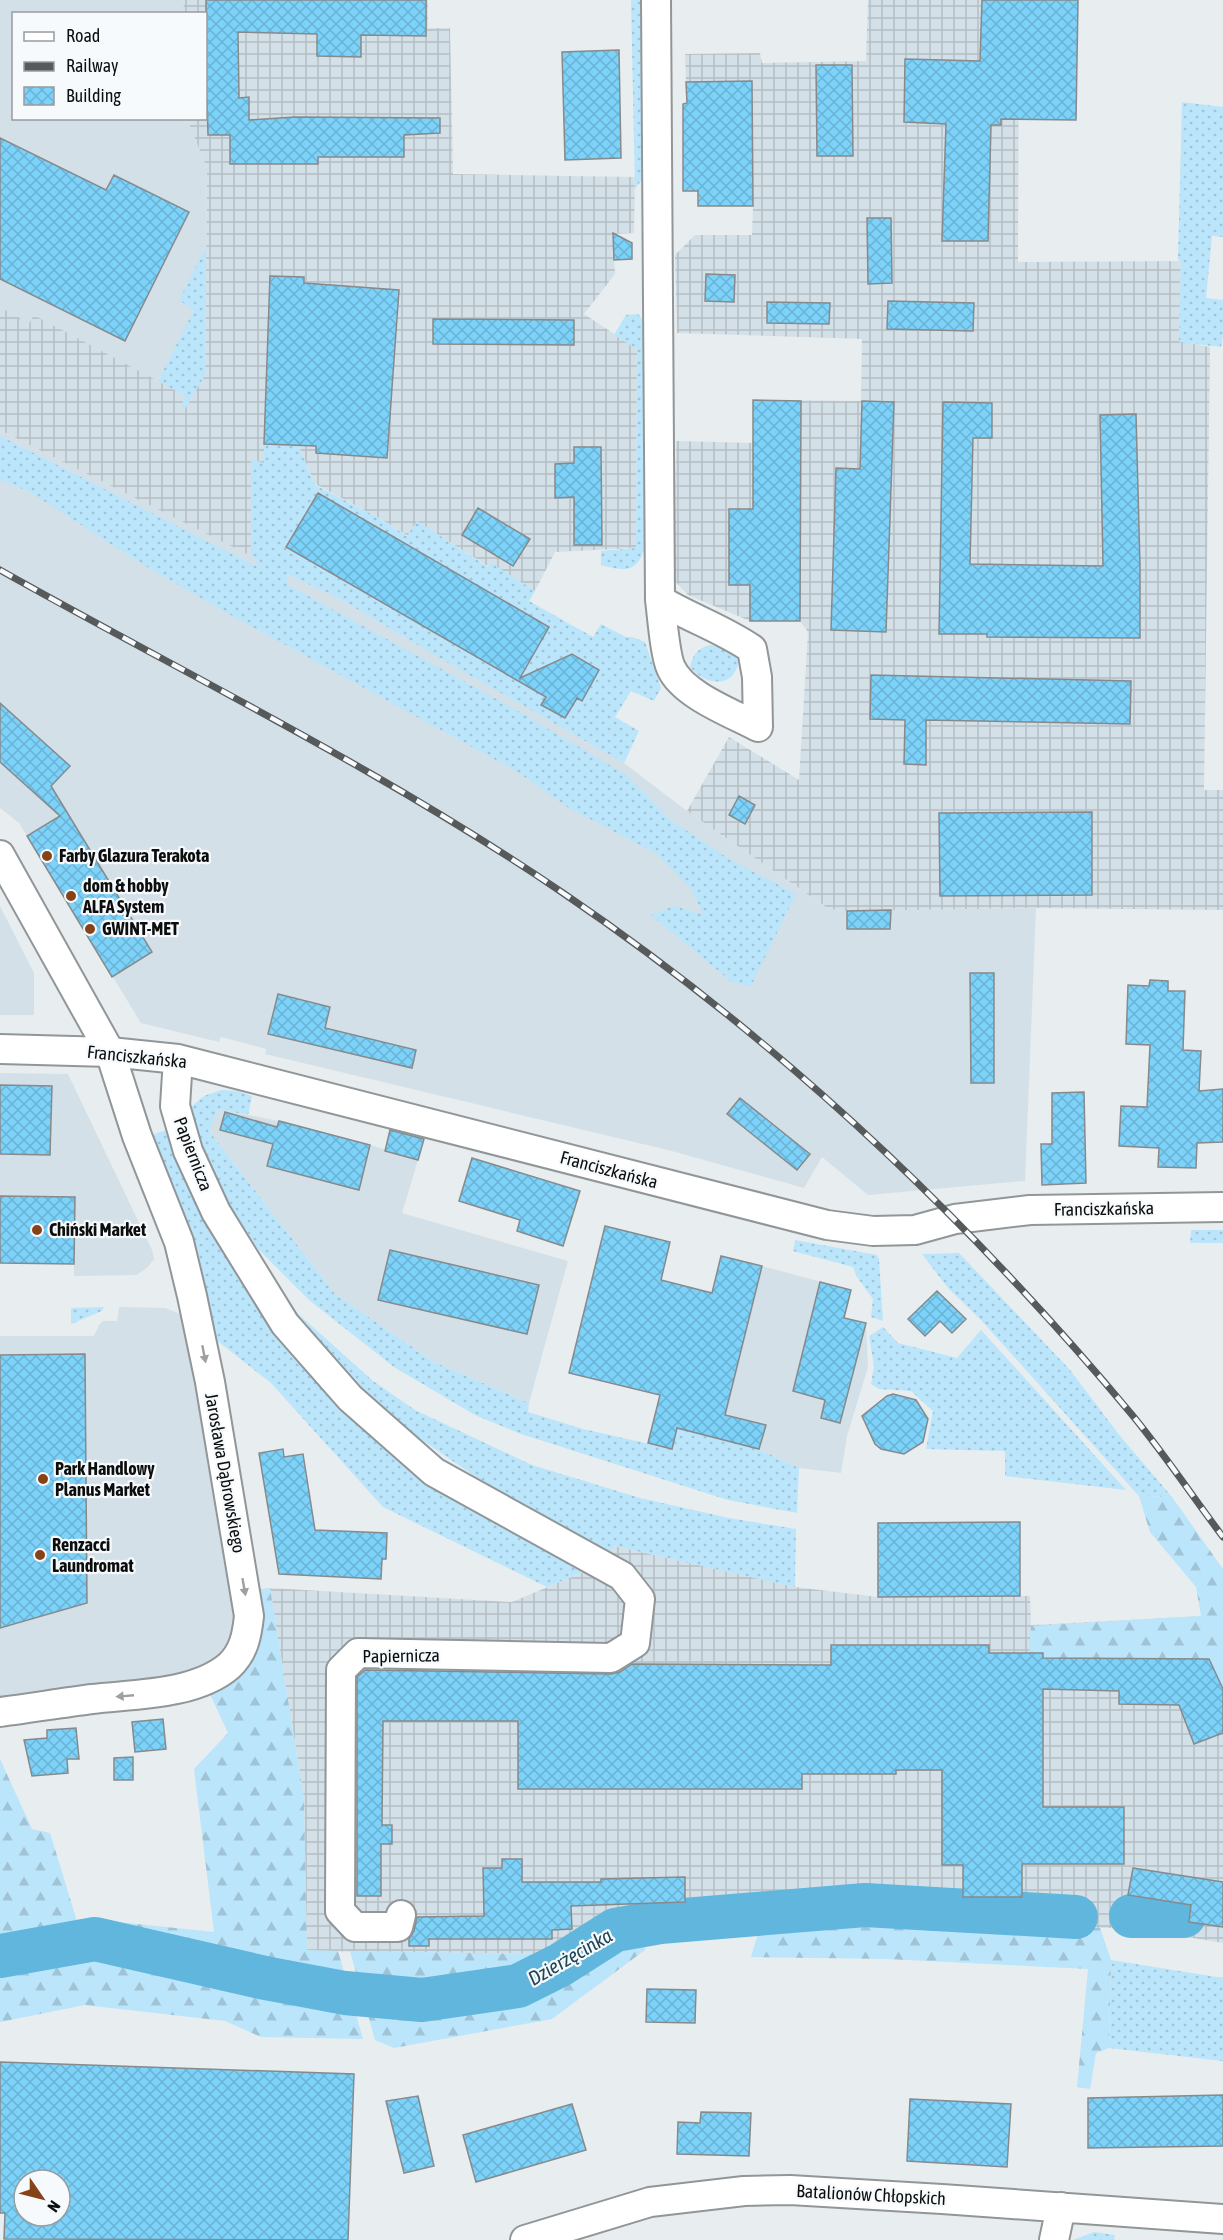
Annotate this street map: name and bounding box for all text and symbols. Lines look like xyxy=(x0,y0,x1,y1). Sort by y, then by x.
legend xyxy=(12,12,207,120)
text: Road xyxy=(66,25,100,46)
text: Railway xyxy=(66,55,118,76)
text: Building xyxy=(66,85,121,106)
place label: Farby Glazura Terakota xyxy=(59,845,209,866)
marker: Farby Glazura Terakota xyxy=(40,849,54,863)
place label: dom & hobby ALFA System xyxy=(82,875,169,917)
marker: dom & hobby ALFA System xyxy=(64,889,78,903)
place label: GWINT-MET xyxy=(102,918,179,939)
marker: GWINT-MET xyxy=(83,922,97,936)
street label: Franciszkańska xyxy=(86,1041,188,1072)
street label: Papiernicza xyxy=(170,1114,217,1194)
street label: Franciszkańska xyxy=(558,1146,660,1193)
street label: Franciszkańska xyxy=(1054,1197,1154,1220)
place label: Chiński Market xyxy=(49,1219,147,1240)
marker: Chiński Market xyxy=(30,1223,44,1237)
one-way arrow xyxy=(200,1344,209,1363)
street label: Jarosława Dąbrowskiego xyxy=(201,1391,250,1555)
place label: Park Handlowy Planus Market xyxy=(55,1458,155,1500)
marker: Park Handlowy Planus Market xyxy=(36,1472,50,1486)
place label: Renzacci Laundromat xyxy=(52,1534,134,1576)
marker: Renzacci Laundromat xyxy=(33,1548,47,1562)
one-way arrow xyxy=(240,1578,249,1597)
street label: Papiernicza xyxy=(362,1644,440,1667)
one-way arrow xyxy=(115,1691,134,1701)
water label: Dzierżęcinka xyxy=(524,1923,616,1990)
north arrow xyxy=(12,2168,72,2228)
street label: Batalionów Chłopskich xyxy=(796,2180,946,2209)
text: N xyxy=(44,2198,64,2216)

